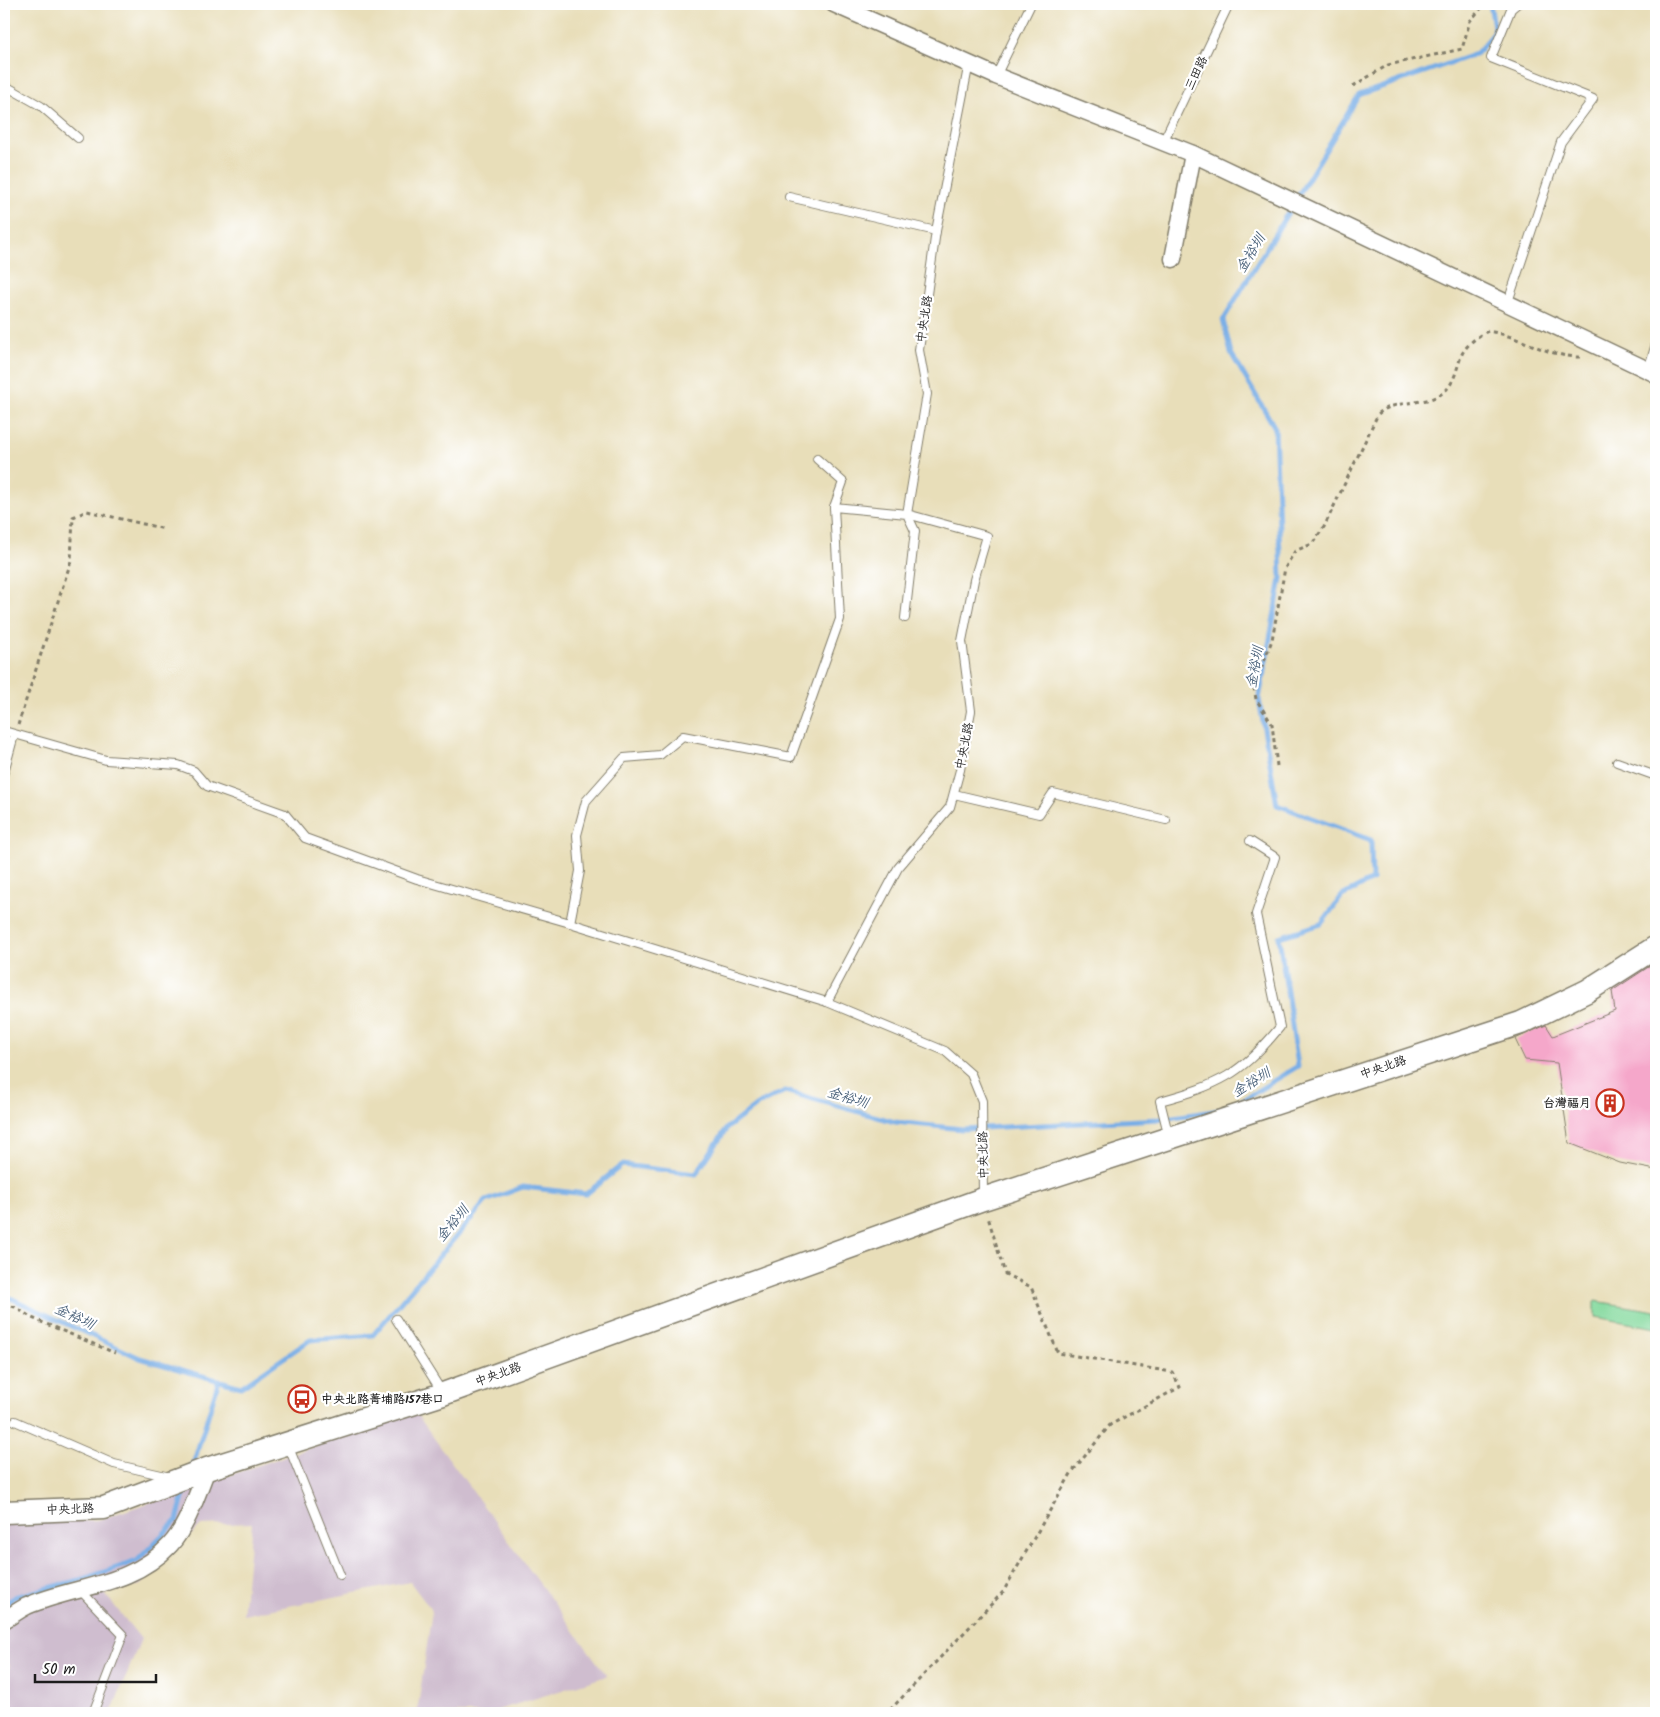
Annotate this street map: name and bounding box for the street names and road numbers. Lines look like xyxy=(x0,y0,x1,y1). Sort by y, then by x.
street label: 三田路 xyxy=(1180,53,1213,94)
street label: 中央北路 xyxy=(911,294,938,344)
street label: 中央北路 xyxy=(951,721,978,771)
street label: 中央北路 xyxy=(1357,1051,1409,1084)
street label: 中央北路 xyxy=(974,1131,993,1179)
street label: 中央北路 xyxy=(472,1357,524,1392)
street label: 中央北路 xyxy=(46,1499,94,1520)

